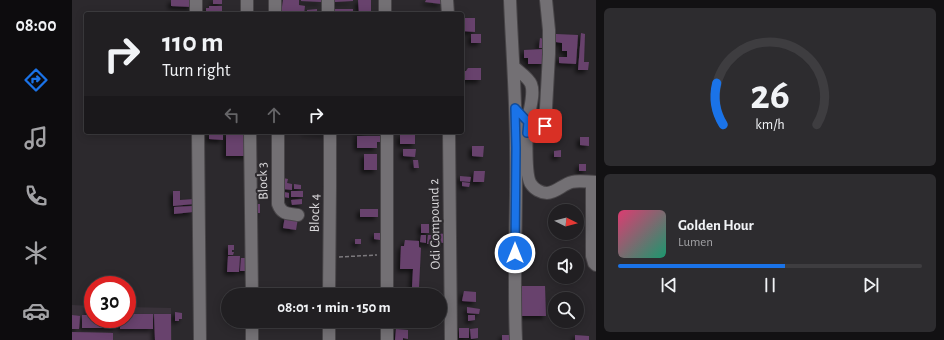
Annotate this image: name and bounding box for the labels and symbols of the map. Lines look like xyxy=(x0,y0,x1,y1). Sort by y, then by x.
pin xyxy=(528,109,562,143)
street label: Block 3 xyxy=(255,162,271,200)
street label: Odi Compound 2 xyxy=(427,178,443,270)
street label: Block 4 xyxy=(308,193,322,232)
north arrow xyxy=(548,204,584,240)
position arrow xyxy=(494,232,536,274)
speed limit sign: 30 xyxy=(84,276,136,328)

